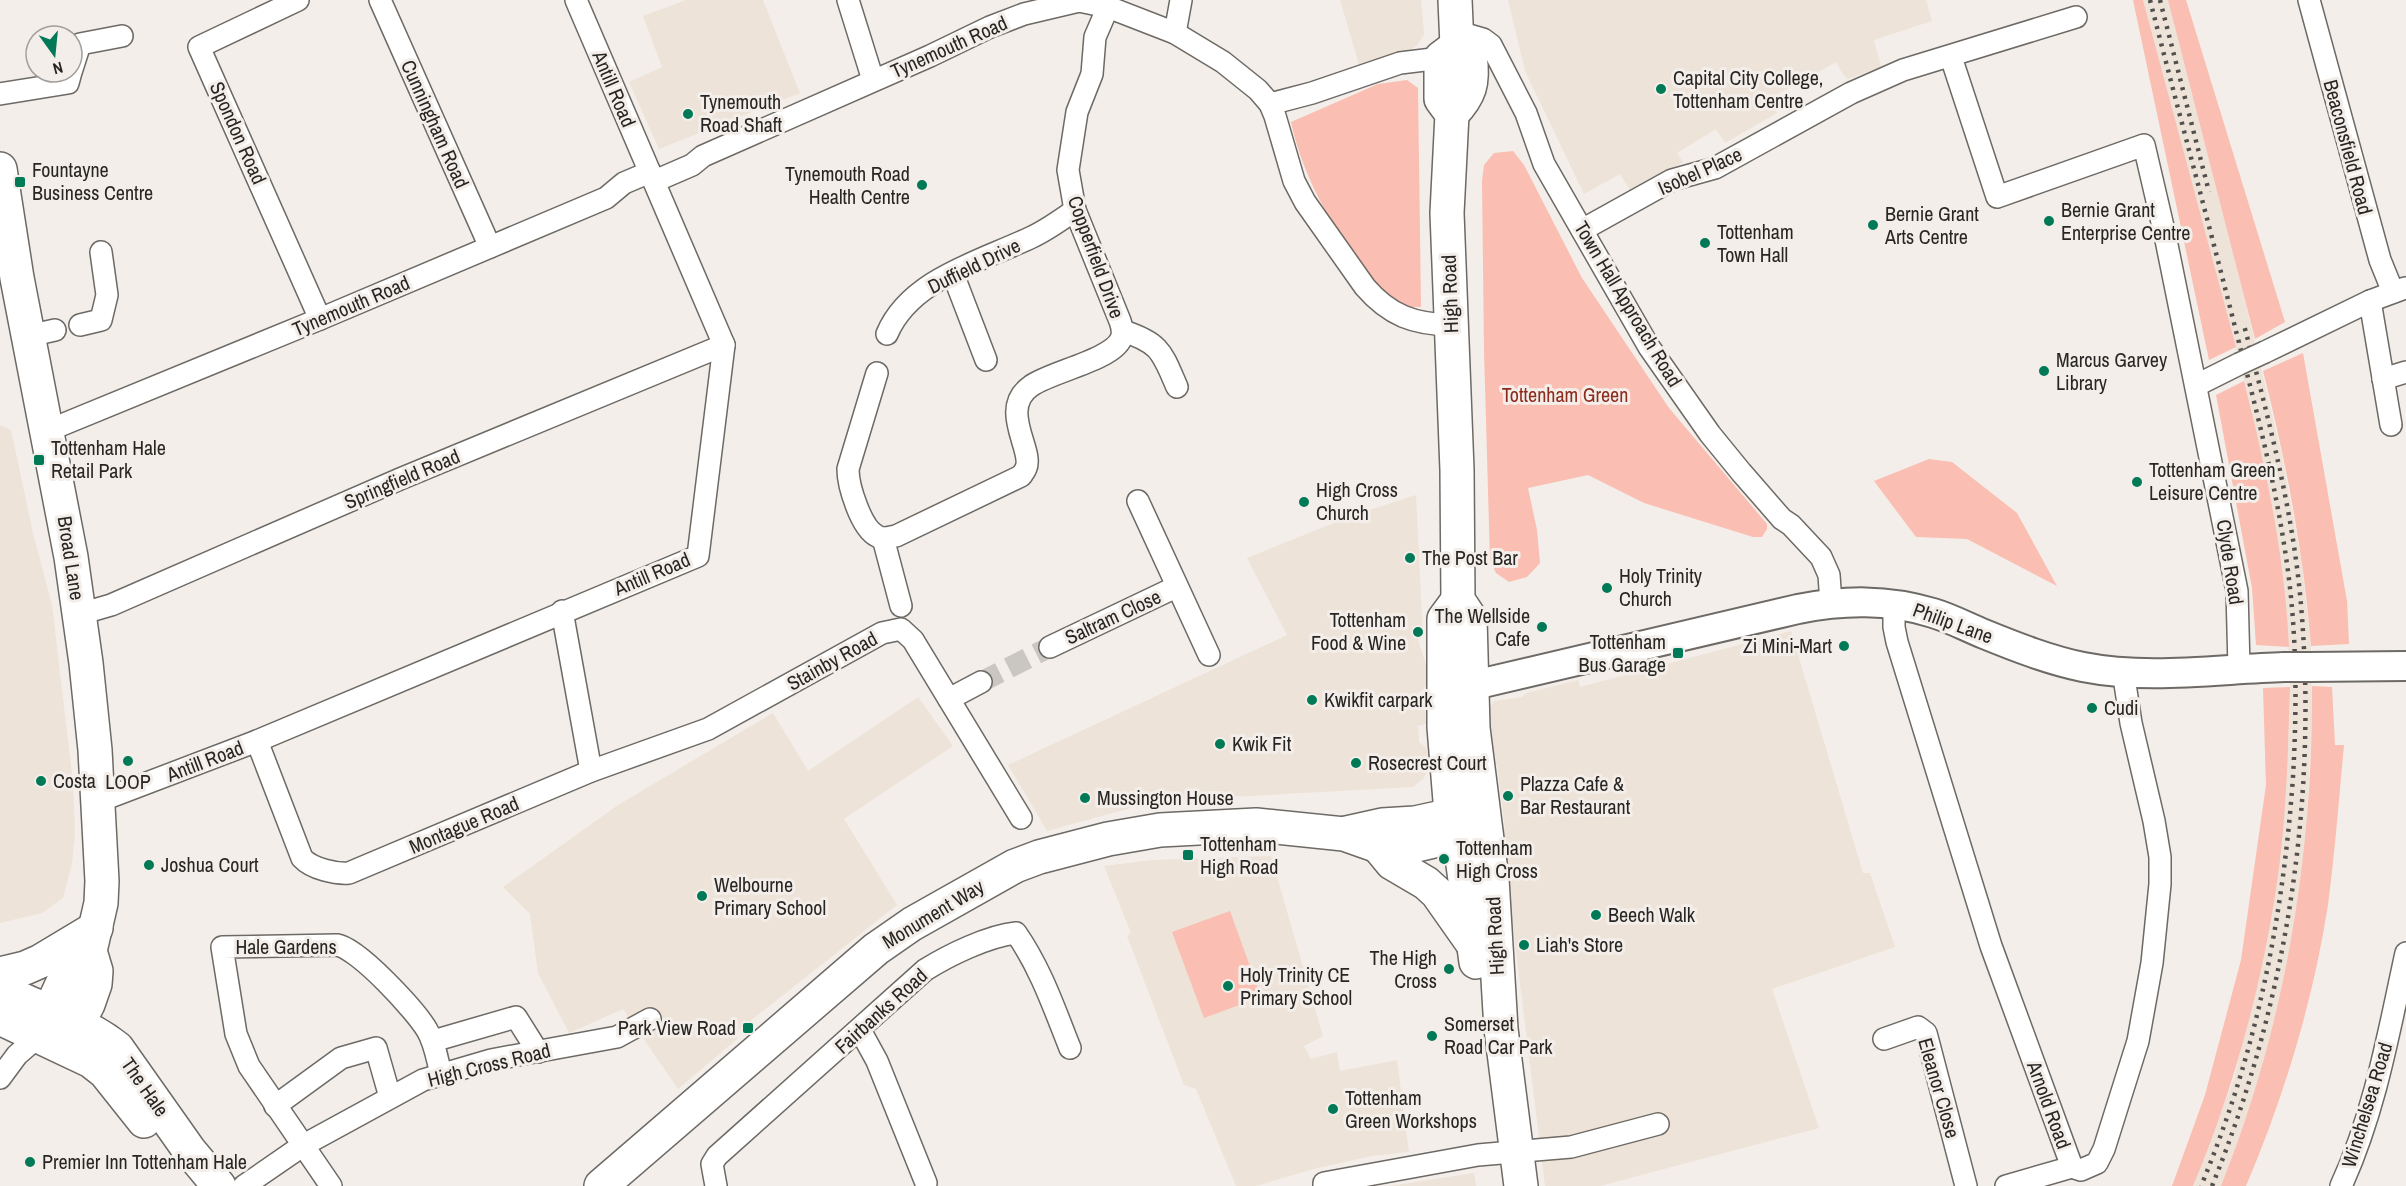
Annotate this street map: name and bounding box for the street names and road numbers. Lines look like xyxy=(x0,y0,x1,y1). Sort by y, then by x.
street label: Tynemouth Road xyxy=(886,9,1011,84)
street label: Antill Road xyxy=(586,46,643,131)
street label: Cunningham Road xyxy=(395,55,476,192)
street label: Beaconsfield Road xyxy=(2318,76,2379,217)
street label: Spondon Road xyxy=(204,77,273,188)
street label: Isobel Place xyxy=(1653,140,1746,201)
street label: Copperfield Drive xyxy=(1062,192,1131,322)
street label: Town Hall Approach Road xyxy=(1568,216,1689,392)
street label: Duffield Drive xyxy=(923,232,1025,300)
street label: High Road xyxy=(1435,254,1464,334)
street label: Tynemouth Road xyxy=(288,269,414,342)
street label: Springfield Road xyxy=(340,442,464,515)
street label: Broad Lane xyxy=(52,514,91,602)
street label: Clyde Road xyxy=(2210,517,2251,606)
street label: Antill Road xyxy=(609,545,694,602)
street label: Saltram Close xyxy=(1060,583,1165,651)
street label: Philip Lane xyxy=(1910,596,1997,649)
street label: Stainby Road xyxy=(782,625,882,696)
street label: Antill Road xyxy=(162,734,247,788)
street label: Montague Road xyxy=(405,789,523,860)
street label: Monument Way xyxy=(877,872,989,955)
street label: High Road xyxy=(1479,896,1510,976)
street label: Hale Gardens xyxy=(235,933,337,960)
street label: Fairbanks Road xyxy=(829,962,933,1059)
street label: Eleanor Close xyxy=(1912,1035,1967,1141)
street label: High Cross Road xyxy=(425,1036,553,1093)
street label: Winchelsea Road xyxy=(2335,1039,2398,1171)
street label: The Hale xyxy=(115,1052,176,1122)
street label: Arnold Road xyxy=(2021,1056,2078,1152)

